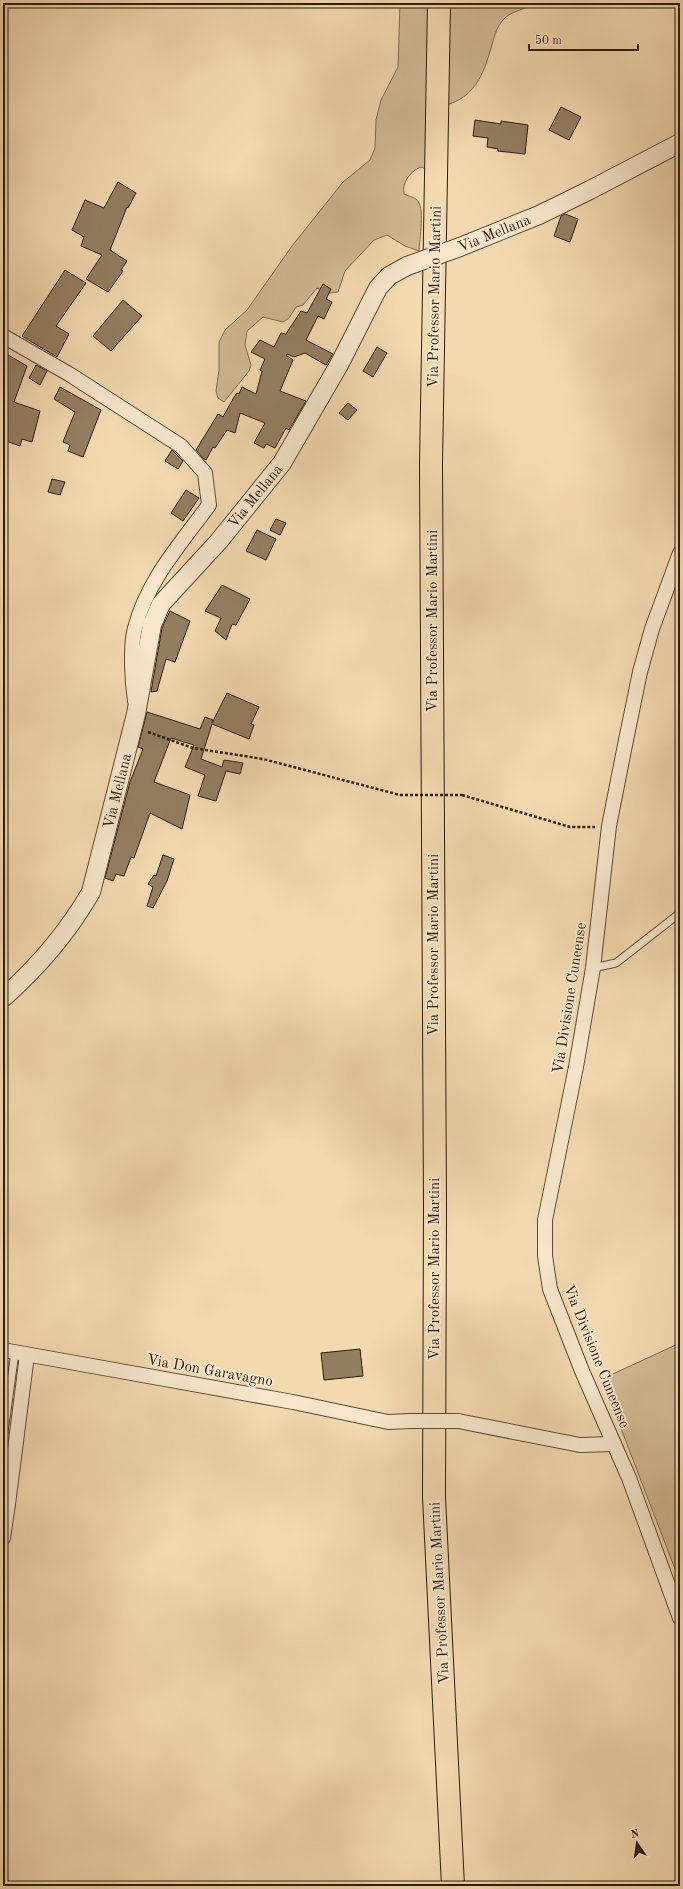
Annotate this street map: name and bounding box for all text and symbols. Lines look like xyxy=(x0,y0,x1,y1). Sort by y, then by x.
scale bar xyxy=(529,26,638,52)
text: 50 m xyxy=(535,34,562,47)
street label: Via Professor Mario Martini xyxy=(426,206,445,388)
street label: Via Mellana xyxy=(456,213,534,256)
street label: Via Mellana xyxy=(226,462,287,532)
street label: Via Professor Mario Martini xyxy=(426,530,441,712)
street label: Via Mellana xyxy=(102,752,135,831)
street label: Via Professor Mario Martini xyxy=(427,854,442,1036)
street label: Via Divisione Cuneense xyxy=(551,921,590,1075)
street label: Via Professor Mario Martini xyxy=(428,1178,443,1360)
street label: Via Divisione Cuneense xyxy=(560,1283,631,1430)
street label: Via Don Garavagno xyxy=(145,1353,274,1390)
street label: Via Professor Mario Martini xyxy=(428,1501,453,1684)
north arrow xyxy=(617,1823,657,1863)
text: N xyxy=(630,1828,641,1841)

